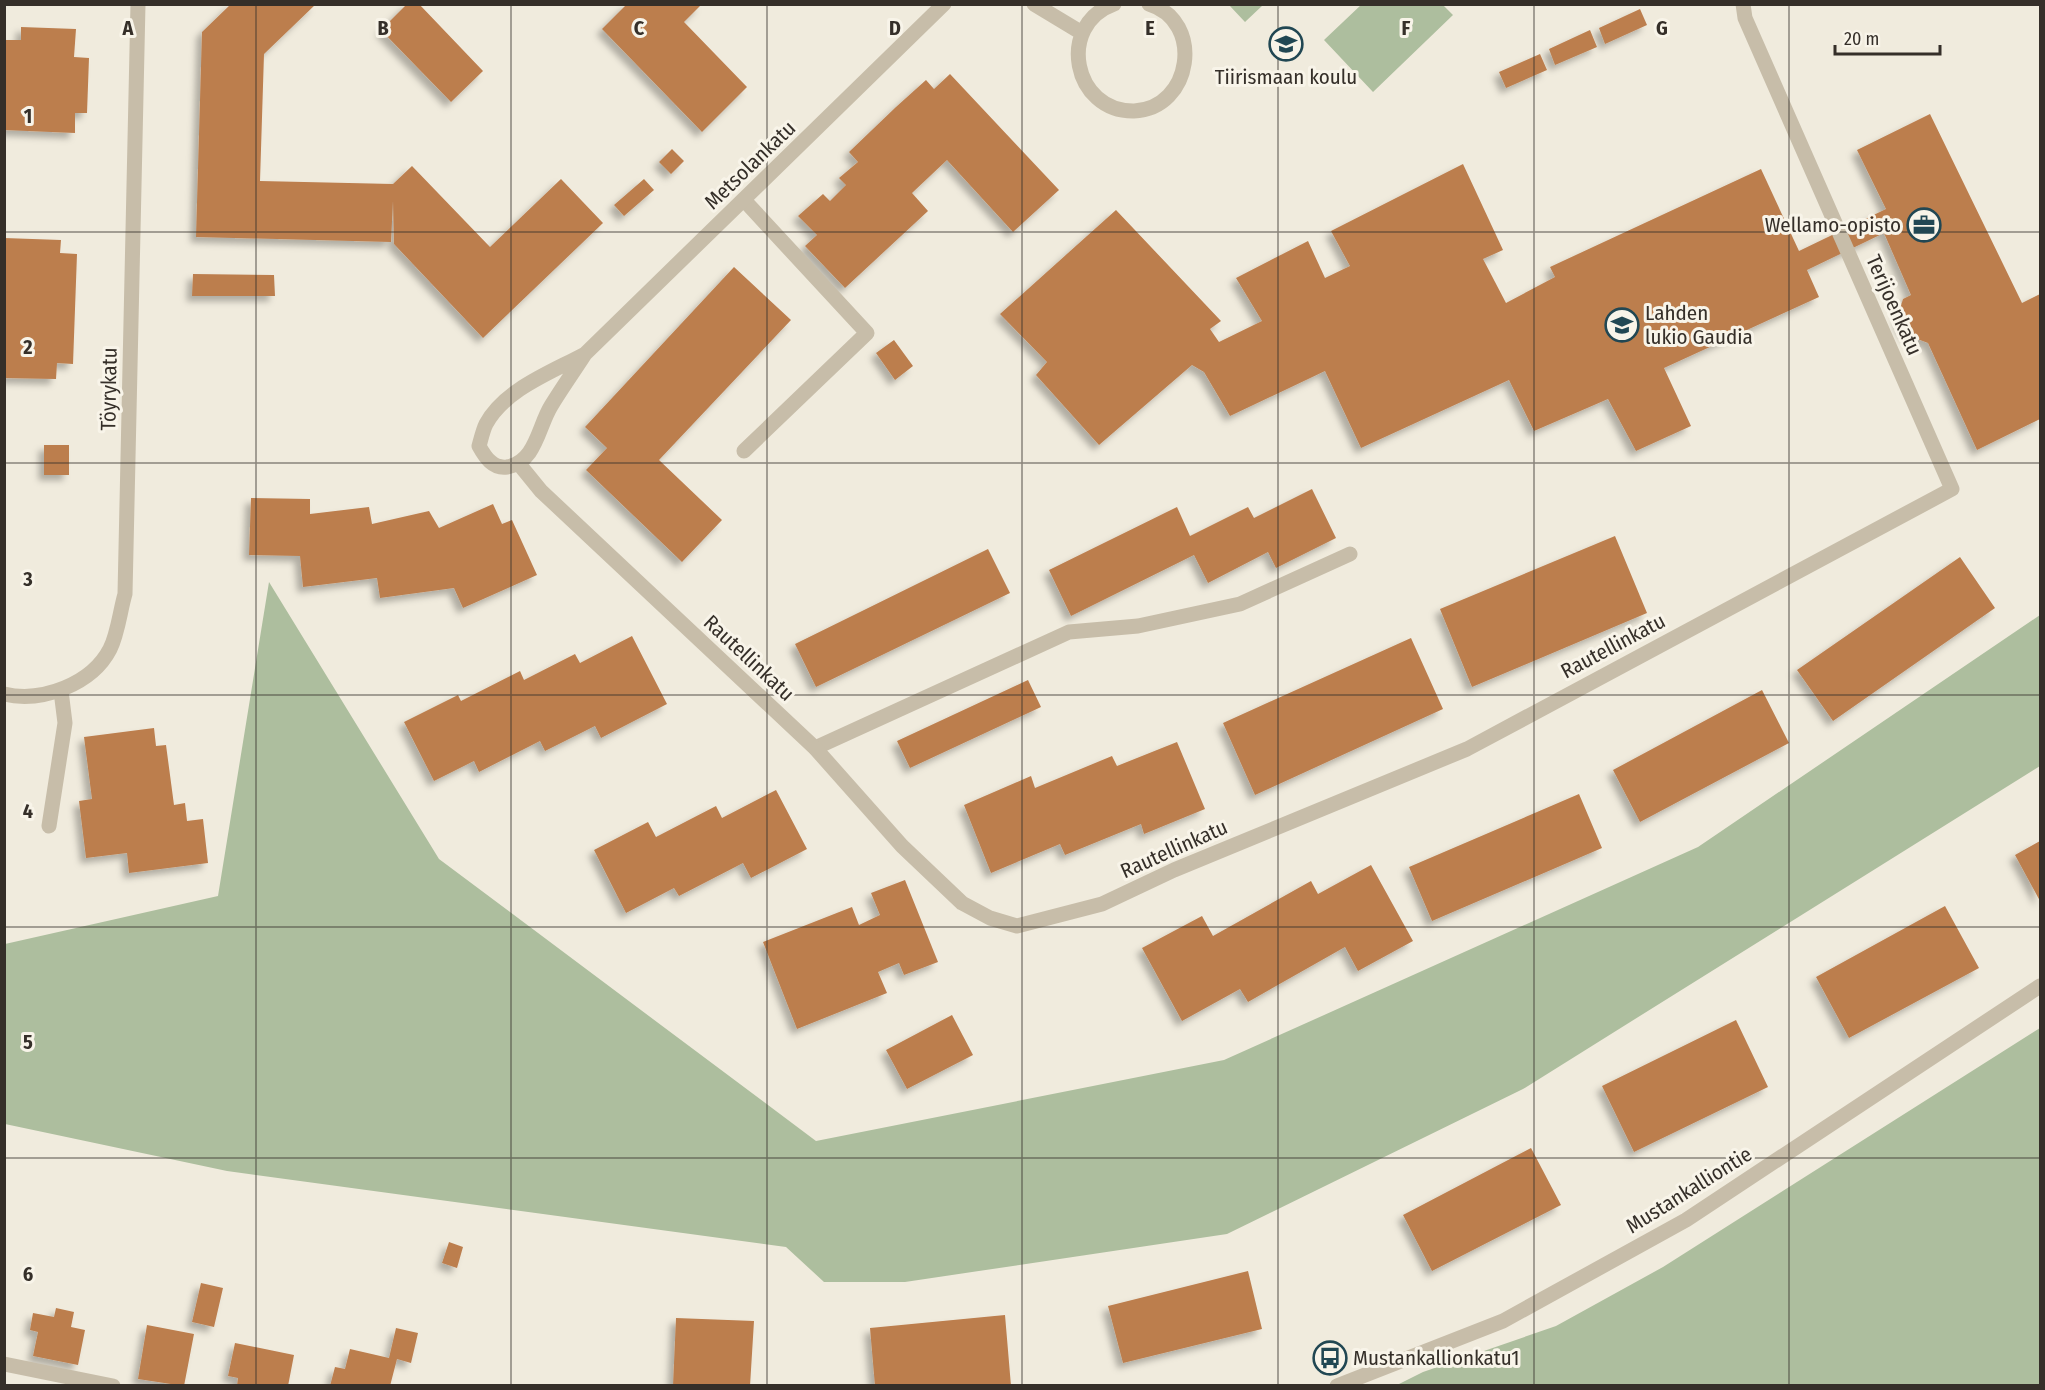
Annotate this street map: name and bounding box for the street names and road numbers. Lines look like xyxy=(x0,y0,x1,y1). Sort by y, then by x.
street label: Metsolankatu xyxy=(699,115,801,215)
street label: Terijoenkatu xyxy=(1860,251,1928,359)
street label: Töyrykatu xyxy=(95,347,123,431)
street label: Rautellinkatu xyxy=(1556,608,1670,684)
street label: Rautellinkatu xyxy=(698,609,800,707)
street label: Rautellinkatu xyxy=(1116,814,1232,884)
street label: Mustankalliontie xyxy=(1621,1141,1757,1239)

